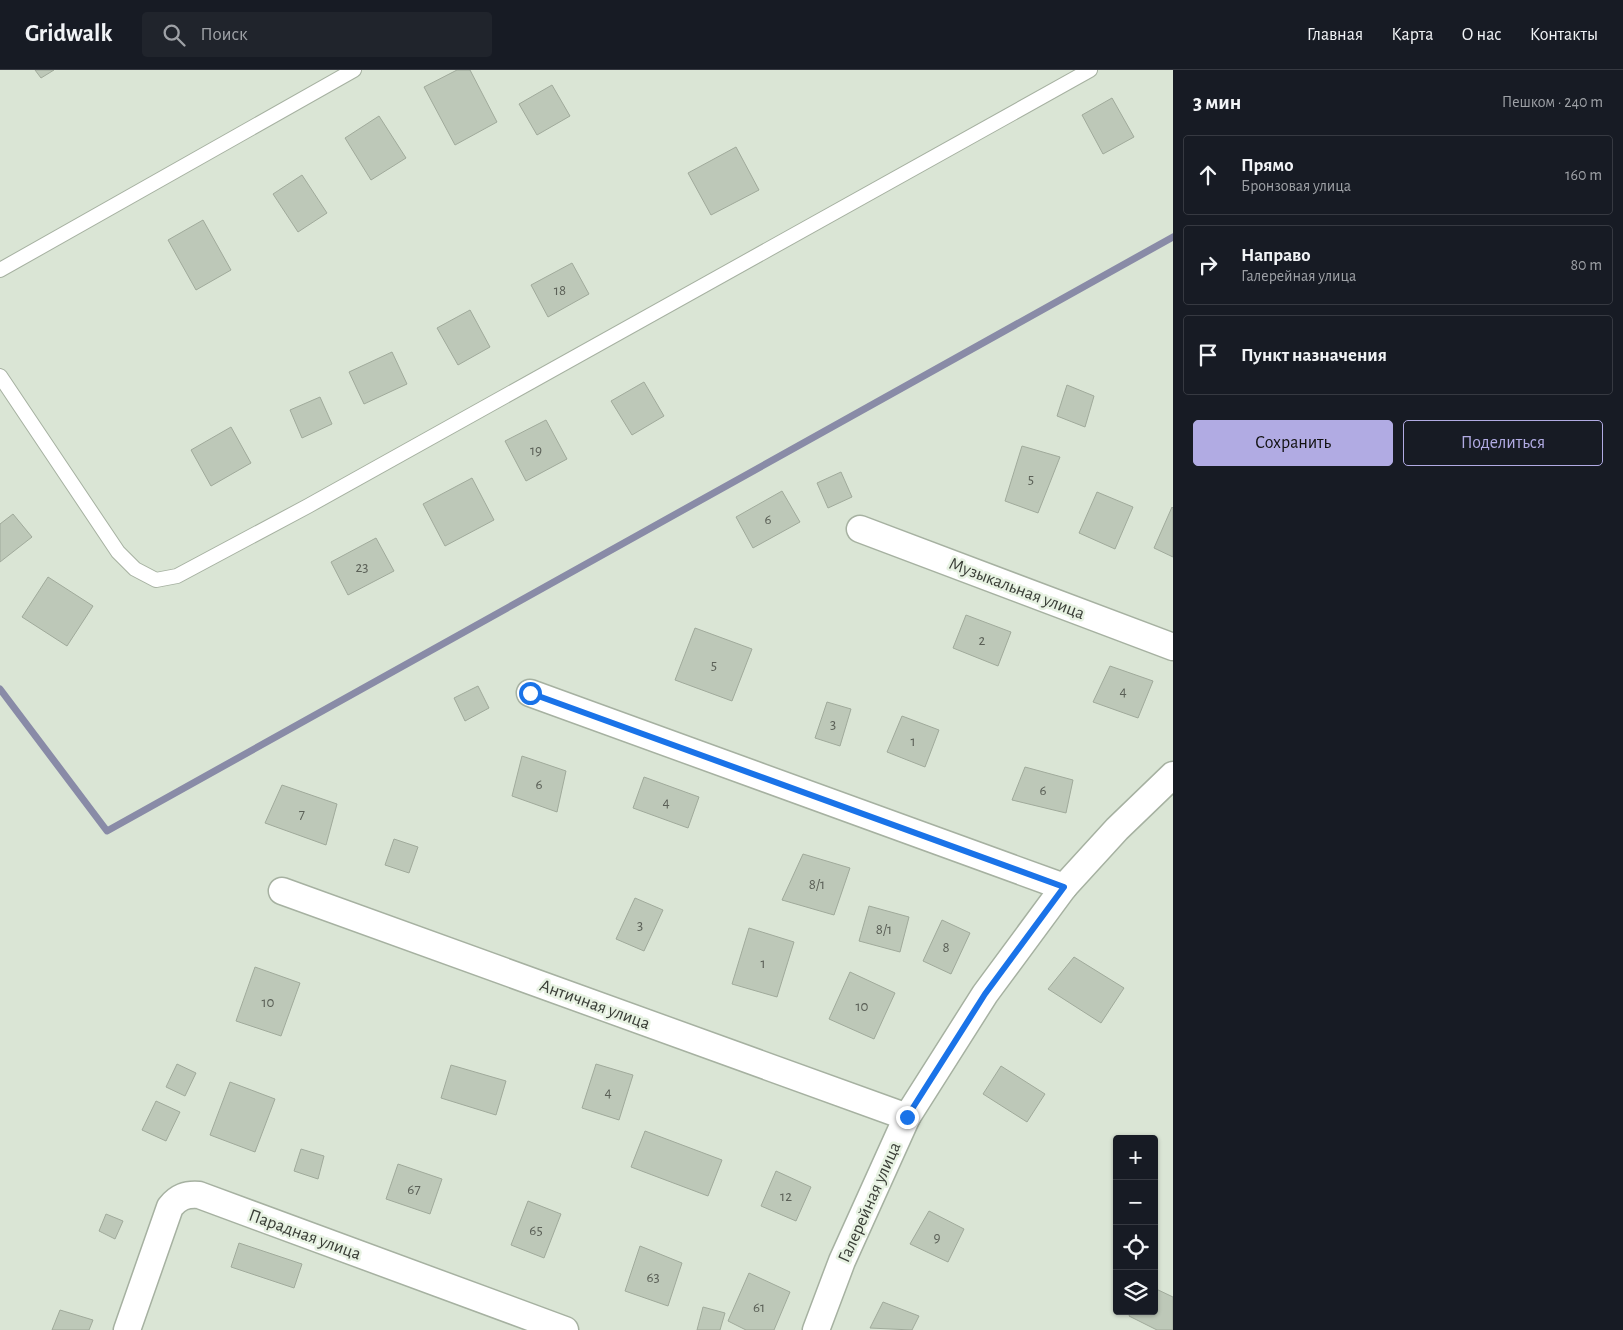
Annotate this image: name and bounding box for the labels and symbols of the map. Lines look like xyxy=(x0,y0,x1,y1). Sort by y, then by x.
house number: 18 xyxy=(554,283,566,298)
house number: 19 xyxy=(530,443,542,458)
house number: 5 xyxy=(1028,472,1034,487)
house number: 6 xyxy=(764,512,772,527)
street label: Музыкальная улица xyxy=(946,555,1087,623)
house number: 23 xyxy=(355,560,369,575)
house number: 2 xyxy=(979,633,986,648)
house number: 5 xyxy=(711,658,717,673)
route start xyxy=(519,682,542,705)
house number: 4 xyxy=(1119,684,1127,699)
house number: 3 xyxy=(830,717,836,732)
house number: 1 xyxy=(910,734,916,749)
house number: 6 xyxy=(535,777,543,792)
house number: 6 xyxy=(1039,783,1047,798)
house number: 4 xyxy=(662,795,670,810)
house number: 7 xyxy=(299,807,305,822)
house number: 8/1 xyxy=(809,877,825,892)
house number: 3 xyxy=(637,918,643,933)
house number: 8/1 xyxy=(876,922,892,937)
house number: 8 xyxy=(942,940,950,955)
house number: 1 xyxy=(760,956,766,971)
street label: Античная улица xyxy=(537,977,652,1033)
house number: 10 xyxy=(261,995,275,1010)
house number: 10 xyxy=(855,999,869,1014)
house number: 4 xyxy=(604,1085,612,1100)
route end xyxy=(896,1106,919,1129)
street label: Галерейная улица xyxy=(835,1139,905,1265)
house number: 67 xyxy=(407,1182,421,1197)
house number: 12 xyxy=(780,1189,792,1204)
street label: Парадная улица xyxy=(246,1206,363,1264)
house number: 65 xyxy=(529,1223,543,1238)
house number: 9 xyxy=(933,1230,941,1245)
house number: 63 xyxy=(646,1270,660,1285)
house number: 61 xyxy=(753,1300,765,1315)

